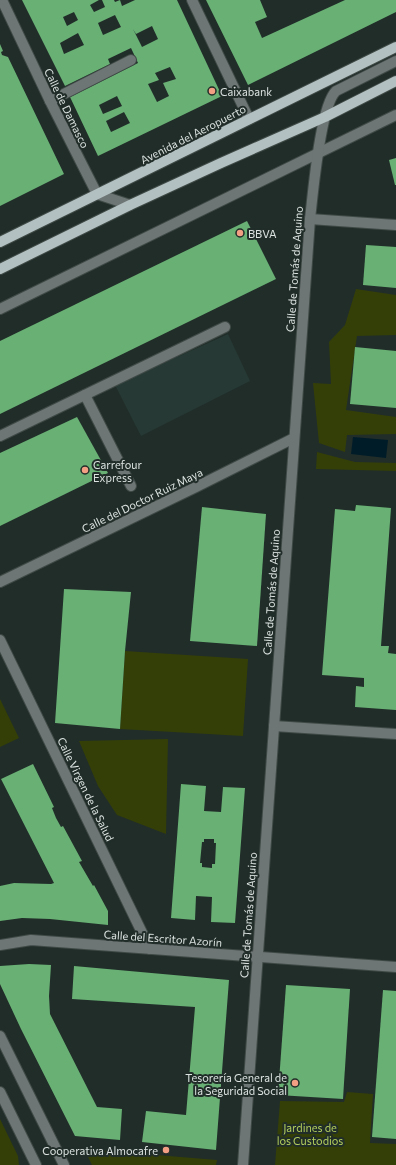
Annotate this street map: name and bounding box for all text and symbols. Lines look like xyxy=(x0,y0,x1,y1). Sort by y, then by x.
street label: Calle de Damasco xyxy=(42,66,92,150)
place label: Caixabank xyxy=(220,85,272,98)
marker: Caixabank xyxy=(207,86,217,96)
street label: Avenida del Aeropuerto xyxy=(138,102,248,166)
street label: Calle de Tomás de Aquino xyxy=(283,205,305,332)
place label: BBVA xyxy=(248,227,277,240)
marker: BBVA xyxy=(235,228,245,238)
place label: Carrefour Express xyxy=(93,458,142,484)
street label: Calle del Doctor Ruiz Maya xyxy=(80,465,204,535)
marker: Carrefour Express xyxy=(80,465,90,475)
street label: Calle de Tomás de Aquino xyxy=(260,528,282,655)
street label: Calle Virgen de la Salud xyxy=(55,735,117,843)
street label: Calle de Tomás de Aquino xyxy=(237,851,259,978)
street label: Calle del Escritor Azorín xyxy=(103,927,223,949)
place label: Tesorería General de la Seguridad Social xyxy=(185,1071,287,1097)
marker: Tesorería General de la Seguridad Social xyxy=(290,1078,300,1088)
park label: Jardines de los Custodios xyxy=(277,1121,343,1147)
place label: Cooperativa Almocafre xyxy=(42,1144,158,1157)
marker: Cooperativa Almocafre xyxy=(161,1145,171,1155)

